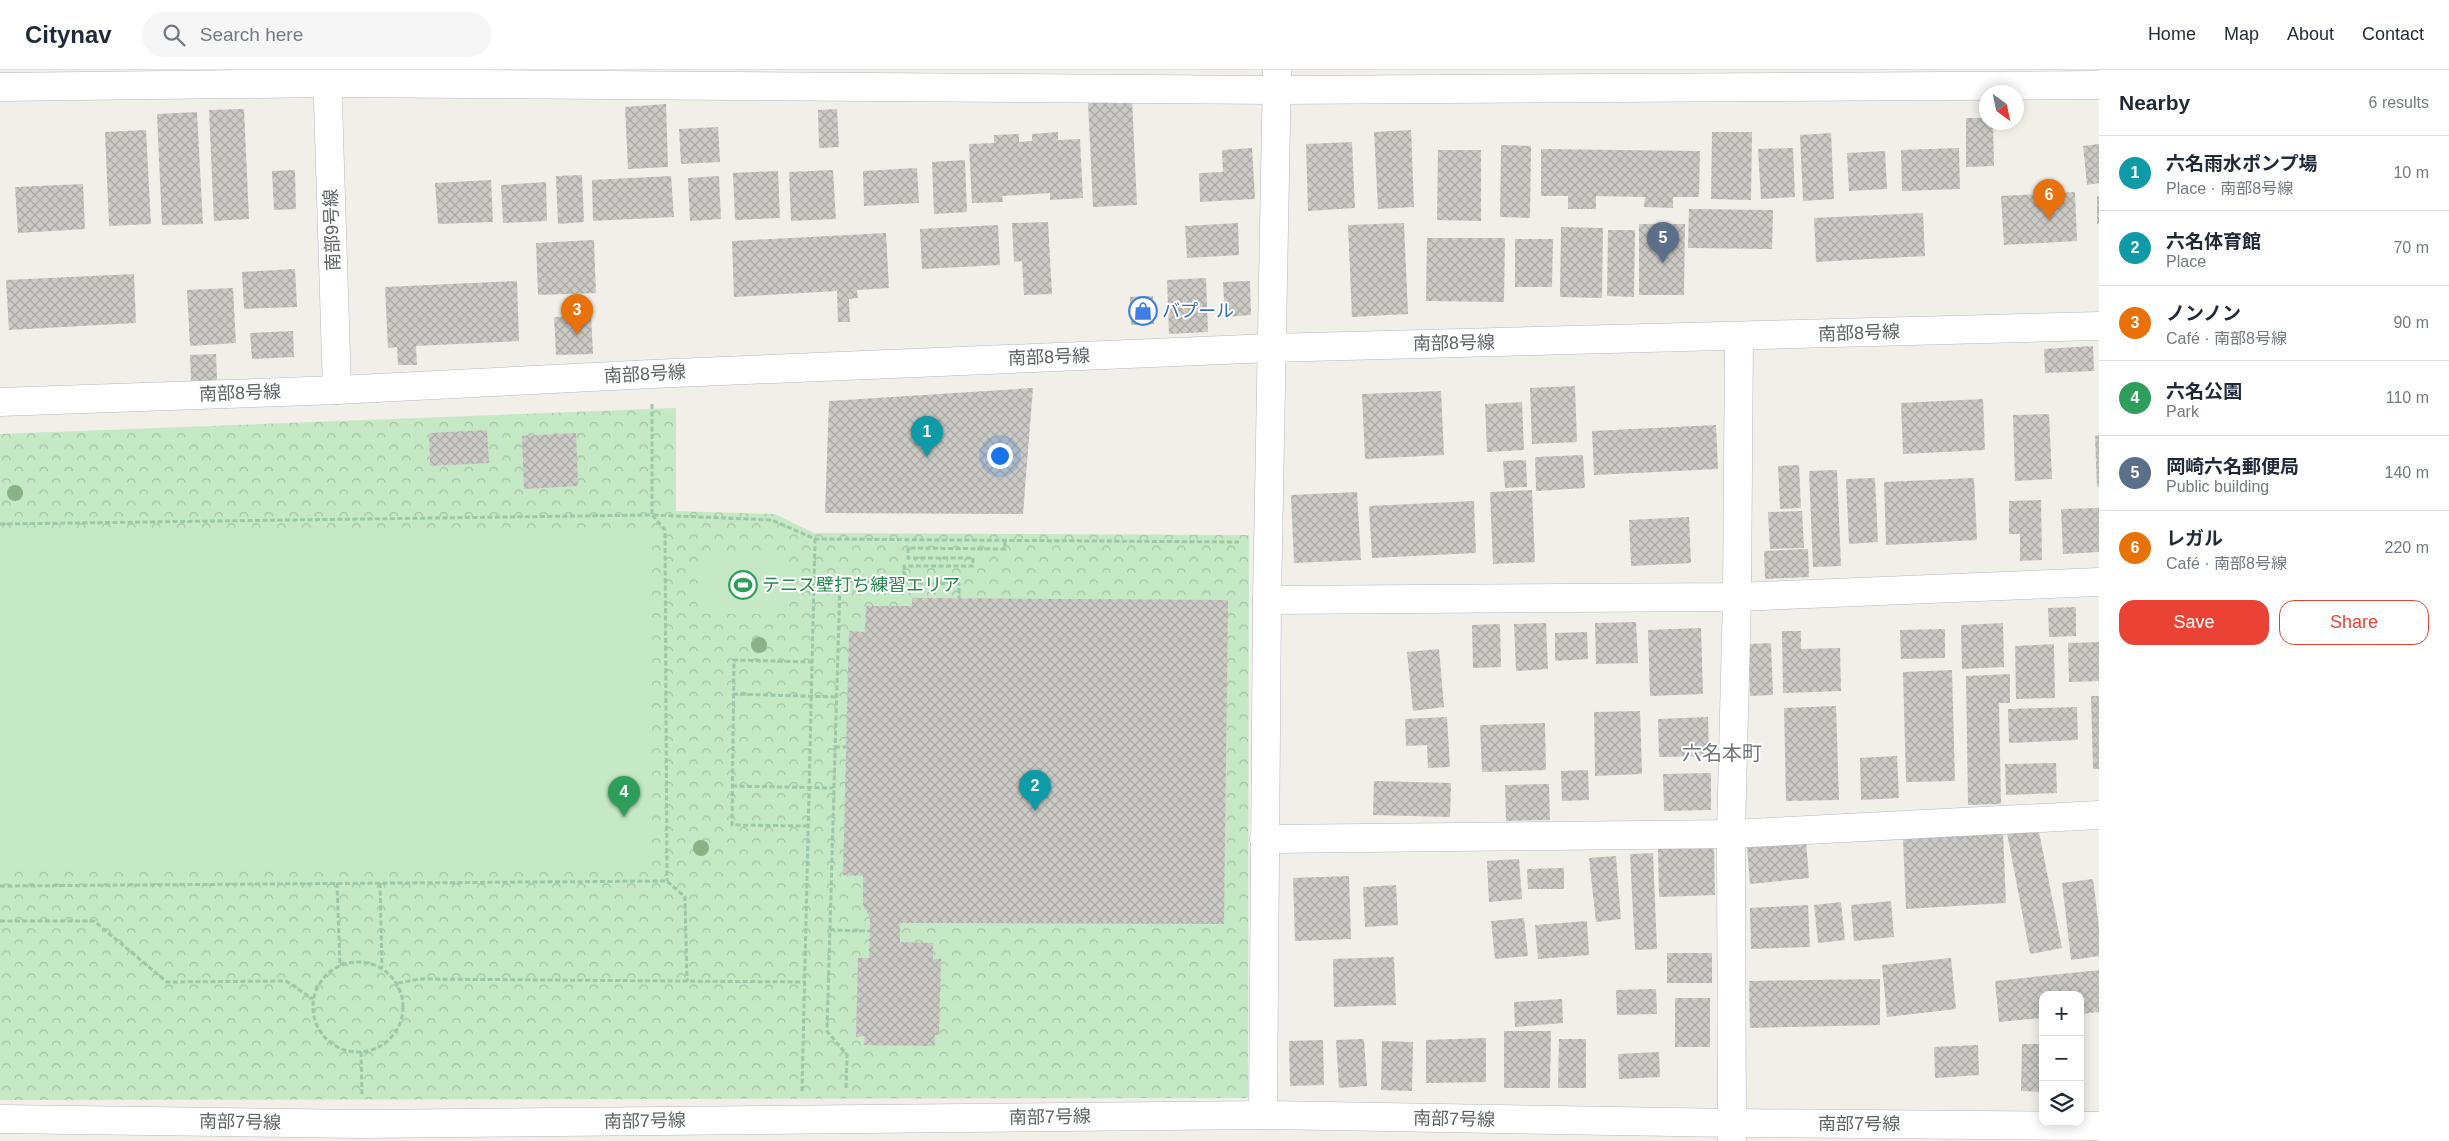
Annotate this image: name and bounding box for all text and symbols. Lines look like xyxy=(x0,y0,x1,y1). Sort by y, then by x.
search box xyxy=(142,12,492,57)
text: Citynav xyxy=(25,21,112,48)
icon: search xyxy=(160,21,188,49)
text: Search here xyxy=(200,24,303,45)
text: Home xyxy=(2148,24,2196,44)
text: Map xyxy=(2224,24,2259,44)
text: About xyxy=(2287,24,2334,44)
text: Contact xyxy=(2362,24,2424,44)
north arrow xyxy=(1979,85,2024,130)
text: Nearby xyxy=(2119,91,2190,114)
text: 6 results xyxy=(2369,94,2429,111)
text: 六名雨水ポンプ場 xyxy=(2166,153,2317,174)
text: 1 xyxy=(2131,164,2139,181)
text: 10 m xyxy=(2393,164,2429,181)
pin: 6 xyxy=(2033,179,2065,220)
text: Place · 南部8号線 xyxy=(2166,180,2293,197)
street label: 南部9号線 xyxy=(321,189,343,271)
pin: 5 xyxy=(1647,222,1679,263)
text: 六名体育館 xyxy=(2166,231,2261,252)
text: 2 xyxy=(2131,239,2139,256)
text: 70 m xyxy=(2393,239,2429,256)
text: Place xyxy=(2166,253,2206,270)
pin: 3 xyxy=(561,294,593,335)
shop icon: バプール xyxy=(1128,296,1158,326)
place label: バプール xyxy=(1162,301,1234,321)
text: ノンノン xyxy=(2166,303,2241,324)
text: 3 xyxy=(2131,314,2139,331)
text: 90 m xyxy=(2393,314,2429,331)
street label: 南部8号線 xyxy=(1818,322,1900,344)
text: Café · 南部8号線 xyxy=(2166,330,2287,347)
street label: 南部8号線 xyxy=(1413,332,1495,354)
street label: 南部8号線 xyxy=(1008,346,1090,368)
street label: 南部8号線 xyxy=(604,362,686,386)
text: 六名公園 xyxy=(2166,381,2242,402)
street label: 南部8号線 xyxy=(199,382,281,404)
text: 4 xyxy=(2131,389,2139,406)
text: 110 m xyxy=(2386,389,2429,406)
text: Park xyxy=(2166,403,2199,420)
pin: 1 xyxy=(911,416,943,457)
your location xyxy=(987,443,1013,469)
text: 岡崎六名郵便局 xyxy=(2166,456,2299,477)
text: 5 xyxy=(2131,464,2139,481)
text: 140 m xyxy=(2385,464,2429,481)
text: Public building xyxy=(2166,478,2269,495)
text: レガル xyxy=(2166,528,2223,549)
text: 6 xyxy=(2131,539,2139,556)
text: 220 m xyxy=(2385,539,2429,556)
text: Café · 南部8号線 xyxy=(2166,555,2287,572)
sports icon: テニス壁打ち練習エリア xyxy=(728,570,758,600)
place label: テニス壁打ち練習エリア xyxy=(762,575,960,595)
button: Save xyxy=(2119,600,2269,645)
button: Share xyxy=(2279,600,2429,645)
district label: 六名本町 xyxy=(1682,742,1762,764)
pin: 2 xyxy=(1019,770,1051,811)
pin: 4 xyxy=(608,776,640,817)
map controls xyxy=(2039,991,2084,1126)
button: + xyxy=(2039,991,2084,1036)
button: − xyxy=(2039,1036,2084,1081)
button: layers xyxy=(2039,1081,2084,1126)
street label: 南部7号線 xyxy=(1009,1106,1091,1128)
street label: 南部7号線 xyxy=(1413,1108,1495,1130)
street label: 南部7号線 xyxy=(604,1110,686,1132)
street label: 南部7号線 xyxy=(199,1111,281,1133)
street label: 南部7号線 xyxy=(1818,1114,1900,1134)

